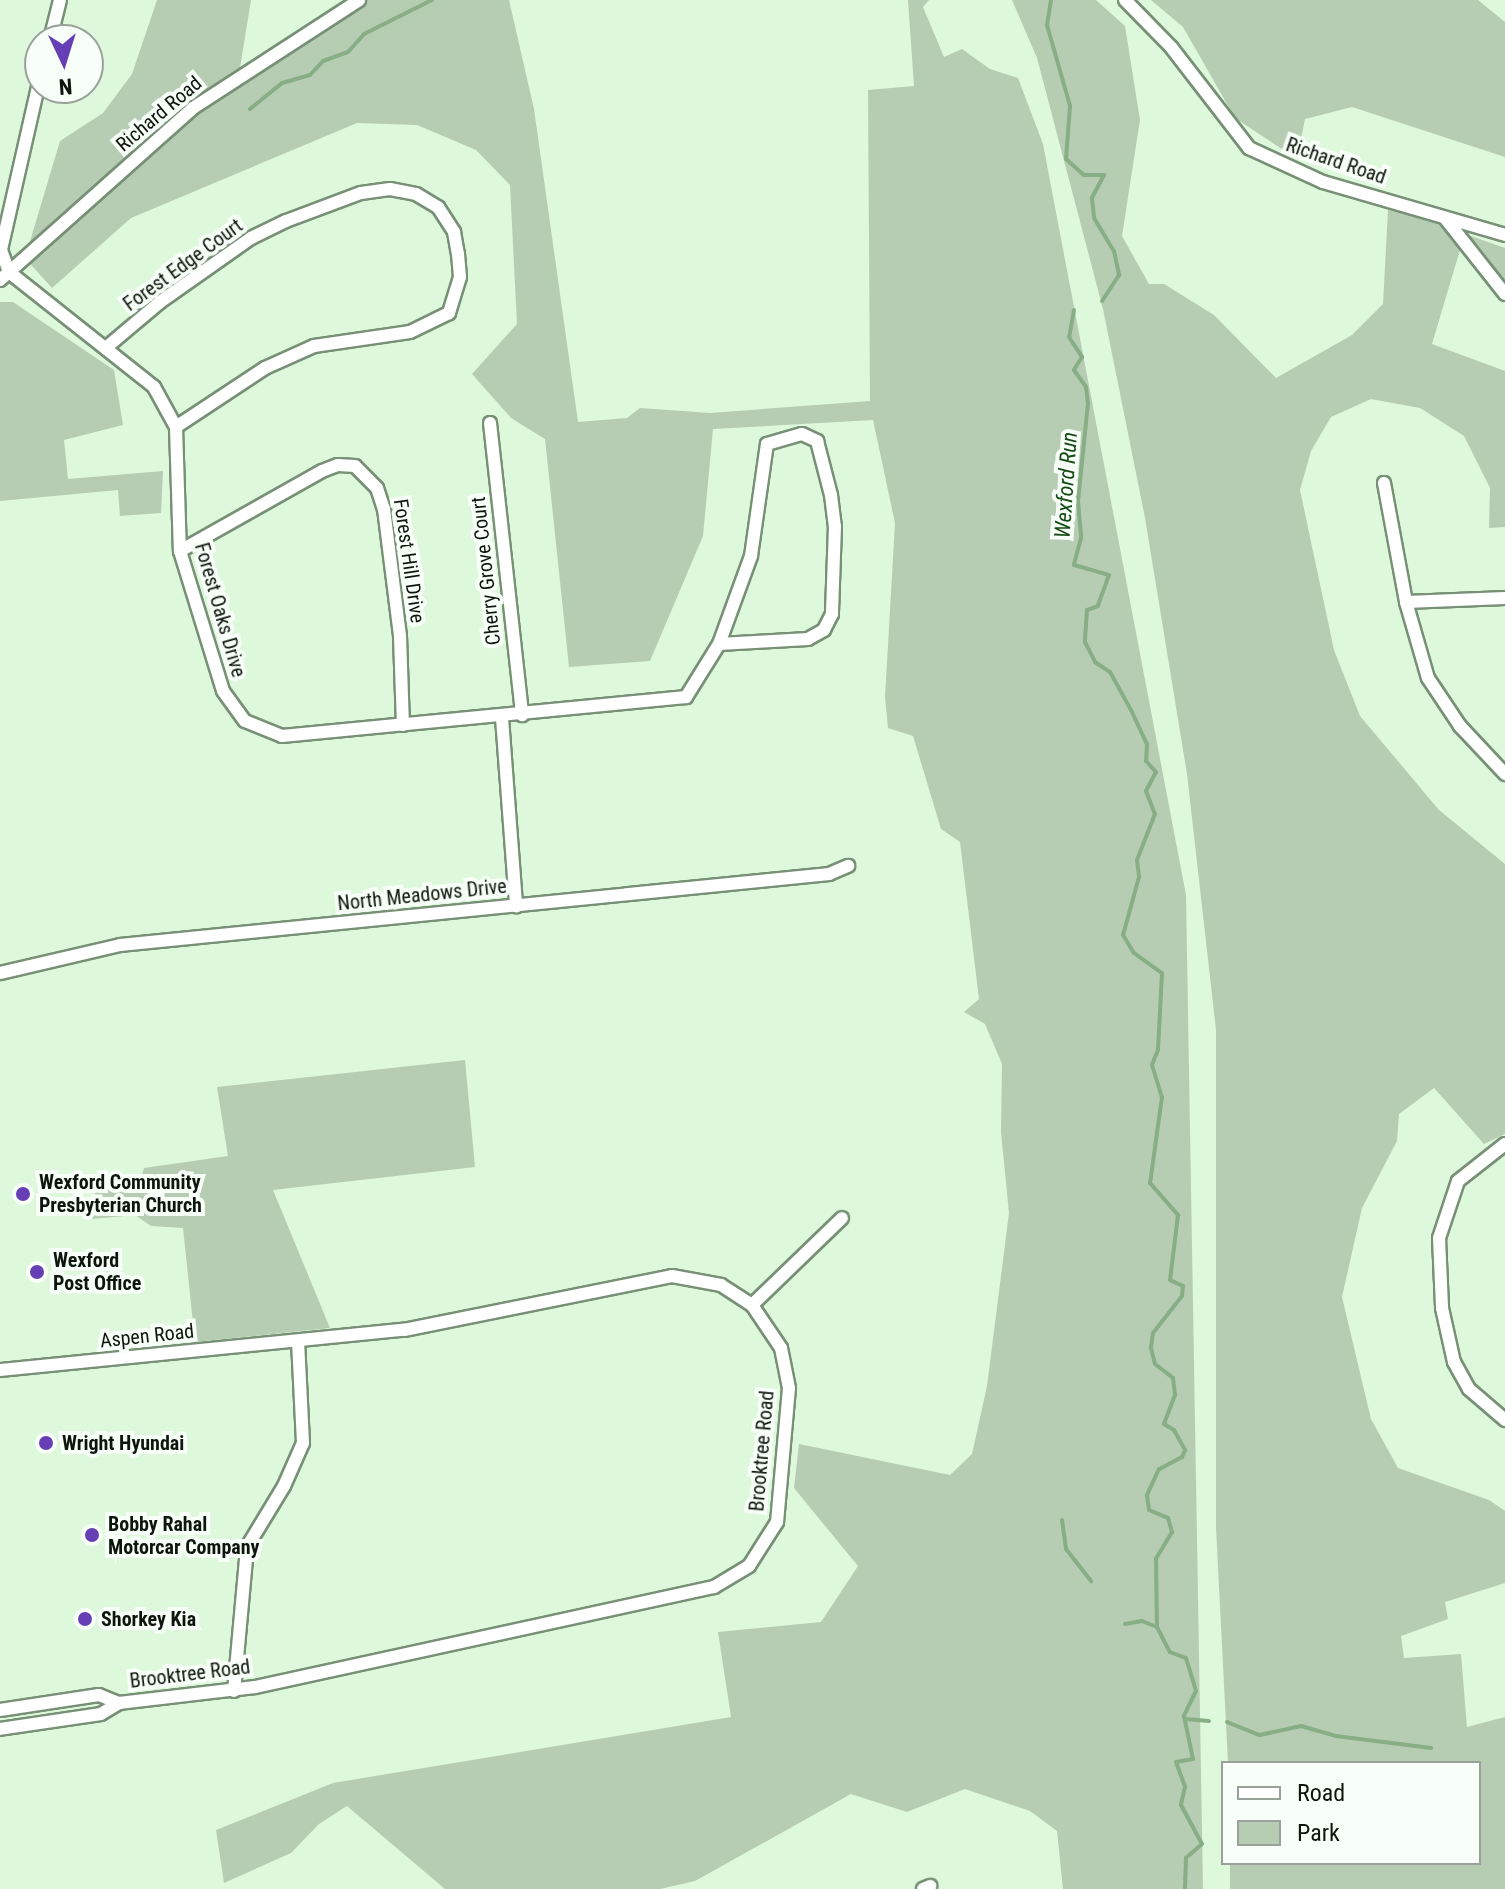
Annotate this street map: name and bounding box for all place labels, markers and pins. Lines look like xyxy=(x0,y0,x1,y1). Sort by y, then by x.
place label: Wexford Community Presbyterian Church xyxy=(39,1170,202,1217)
marker: Wexford Community Presbyterian Church xyxy=(14,1185,32,1203)
place label: Wexford Post Office xyxy=(53,1248,141,1295)
marker: Wexford Post Office xyxy=(28,1263,46,1281)
place label: Wright Hyundai xyxy=(62,1431,184,1455)
marker: Wright Hyundai xyxy=(37,1434,55,1452)
place label: Bobby Rahal Motorcar Company xyxy=(108,1512,259,1559)
marker: Bobby Rahal Motorcar Company xyxy=(83,1526,101,1544)
place label: Shorkey Kia xyxy=(101,1607,196,1631)
marker: Shorkey Kia xyxy=(76,1610,94,1628)

